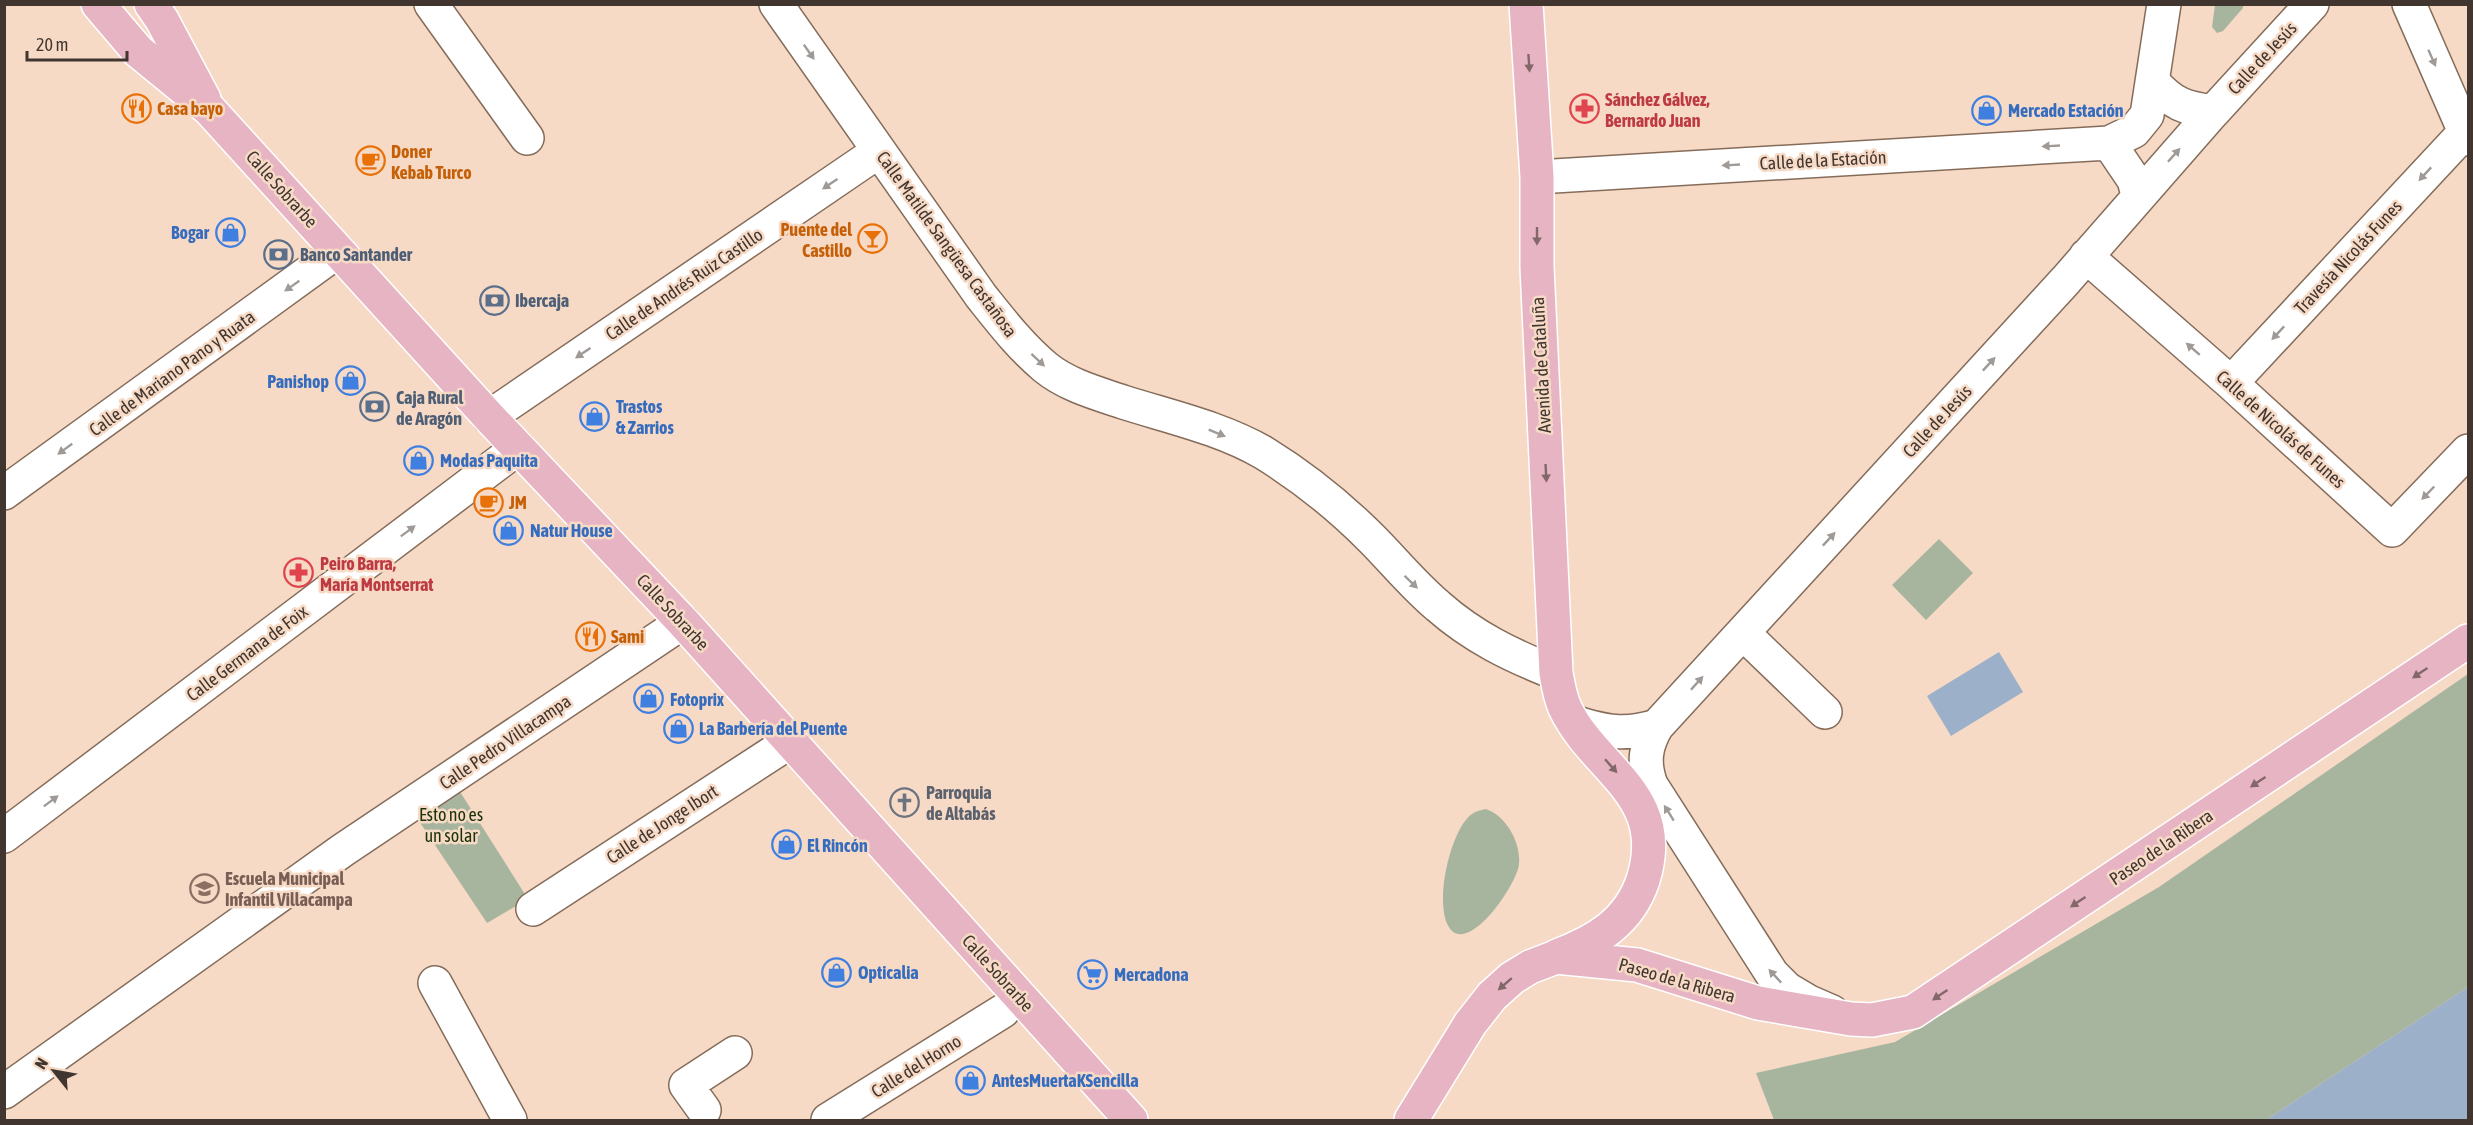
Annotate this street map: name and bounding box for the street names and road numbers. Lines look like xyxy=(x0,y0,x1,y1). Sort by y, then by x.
street label: Calle de Jesús xyxy=(2223,18,2301,98)
street label: Calle Sobrarbe xyxy=(242,146,322,232)
street label: Calle de la Estación xyxy=(1759,146,1887,174)
street label: Calle Matilde Sangüesa Castañosa xyxy=(872,147,1022,341)
street label: Travesía Nicolás Funes xyxy=(2290,196,2406,318)
street label: Calle de Andrés Ruiz Castillo xyxy=(602,224,766,344)
street label: Avenida de Cataluña xyxy=(1527,296,1555,434)
street label: Calle de Mariano Pano y Ruata xyxy=(85,306,259,440)
street label: Calle de Nicolás de Funes xyxy=(2212,366,2350,492)
street label: Calle de Jesús xyxy=(1898,381,1976,461)
street label: Calle Sobrarbe xyxy=(632,570,714,654)
street label: Calle Germana de Foix xyxy=(182,601,312,705)
street label: Calle Pedro Villacampa xyxy=(435,690,575,794)
street label: Calle de Jonge Ibort xyxy=(602,780,722,868)
street label: Paseo de la Ribera xyxy=(2105,805,2217,889)
street label: Calle Sobrarbe xyxy=(958,930,1038,1016)
street label: Paseo de la Ribera xyxy=(1616,953,1738,1007)
street label: Calle del Horno xyxy=(867,1030,965,1102)

